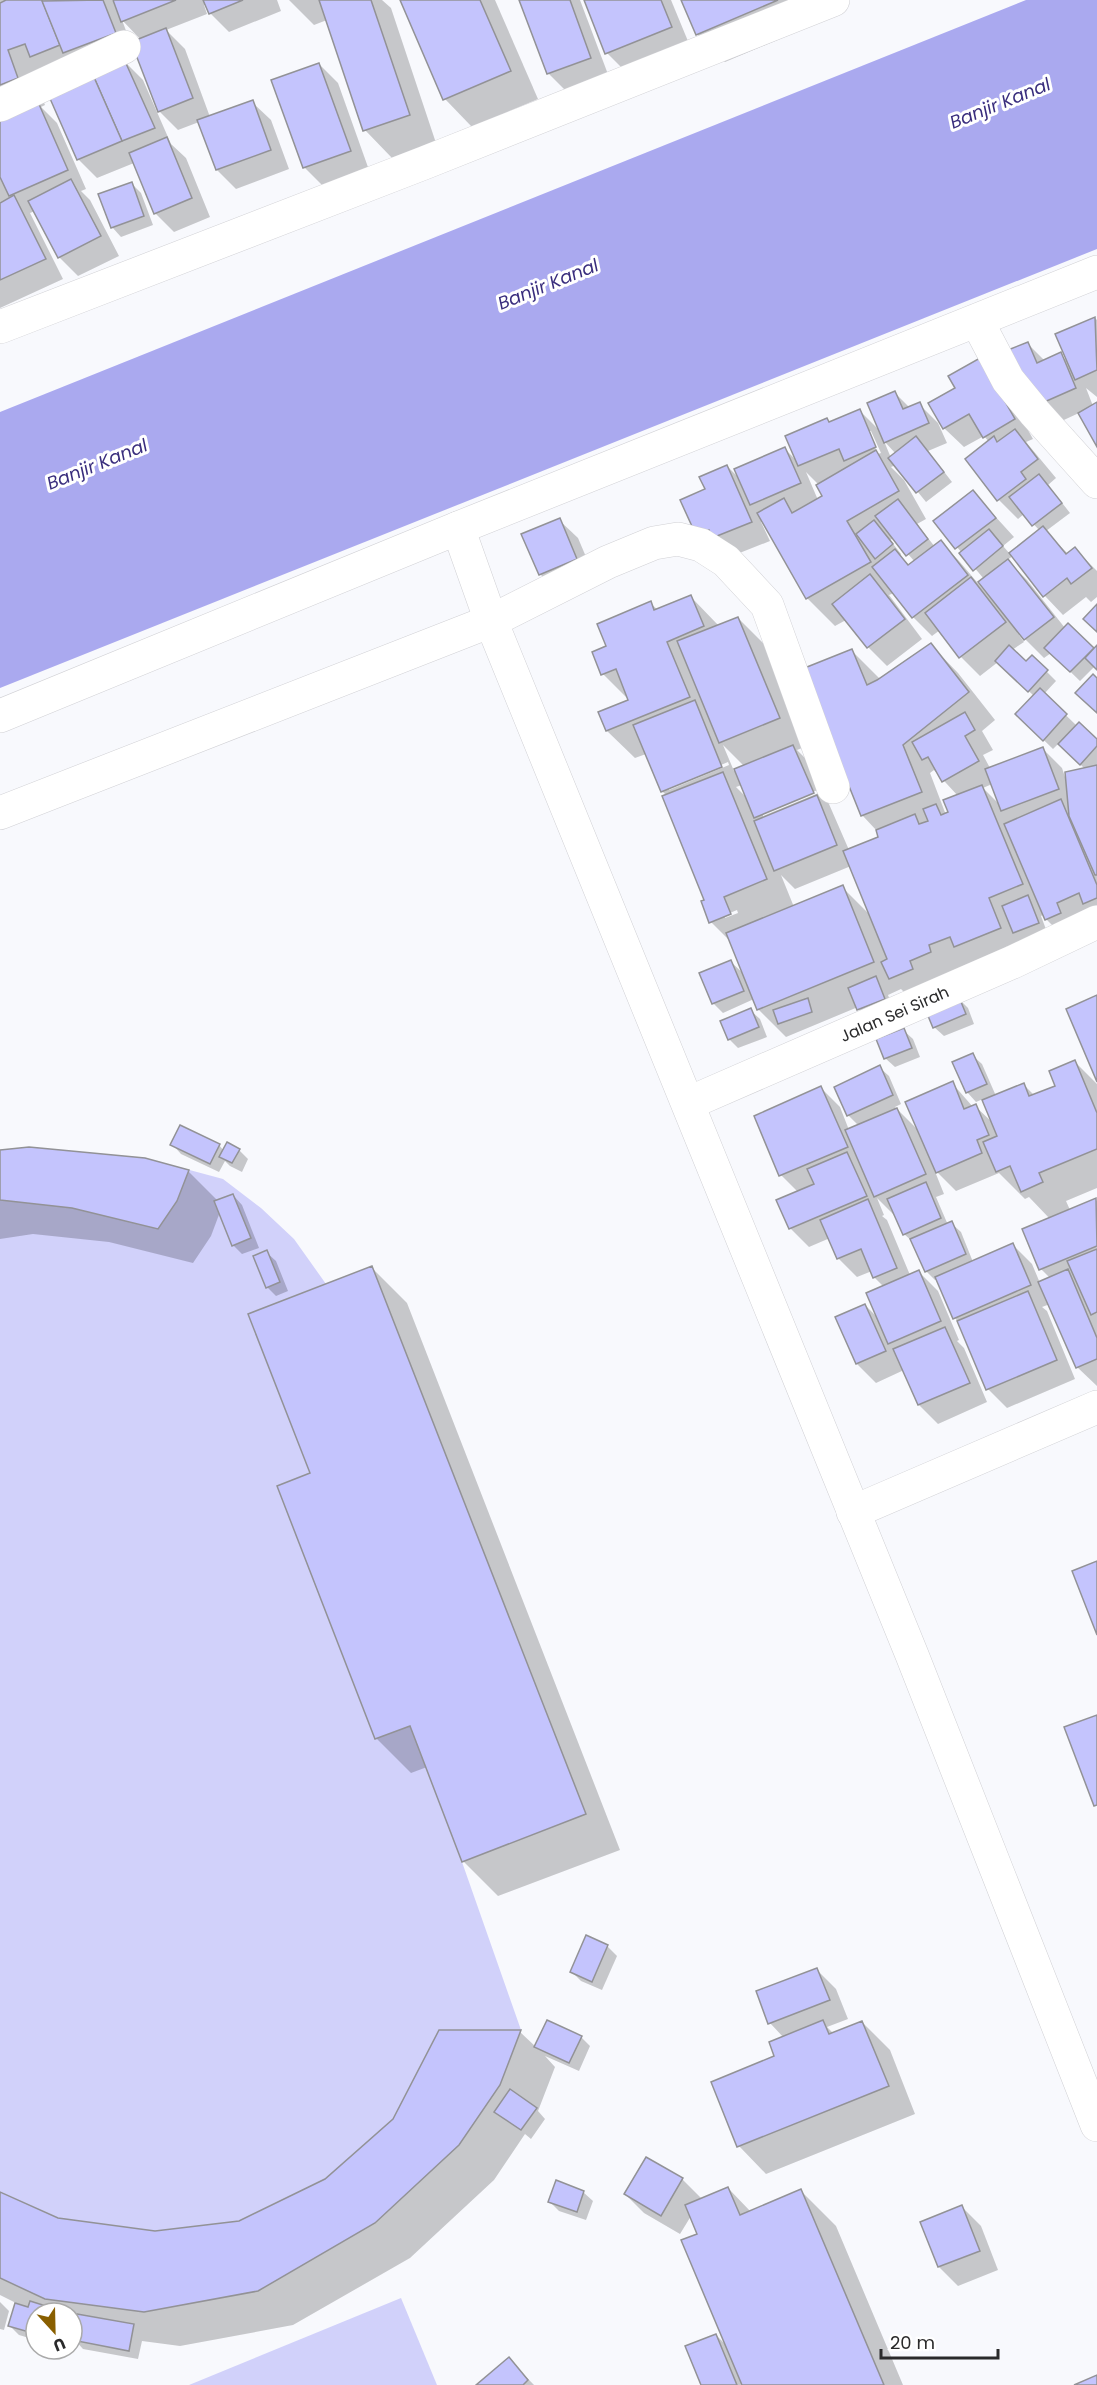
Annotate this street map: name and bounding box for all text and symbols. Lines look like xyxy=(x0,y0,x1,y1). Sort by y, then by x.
water label: Banjir Kanal xyxy=(946,71,1055,135)
water label: Banjir Kanal xyxy=(494,252,603,316)
water label: Banjir Kanal xyxy=(43,432,152,496)
street label: Jalan Sei Sirah xyxy=(836,980,952,1047)
north arrow xyxy=(24,2301,84,2361)
scale bar xyxy=(881,2322,998,2360)
text: 20 m xyxy=(890,2330,935,2355)
text: U xyxy=(50,2332,69,2357)

